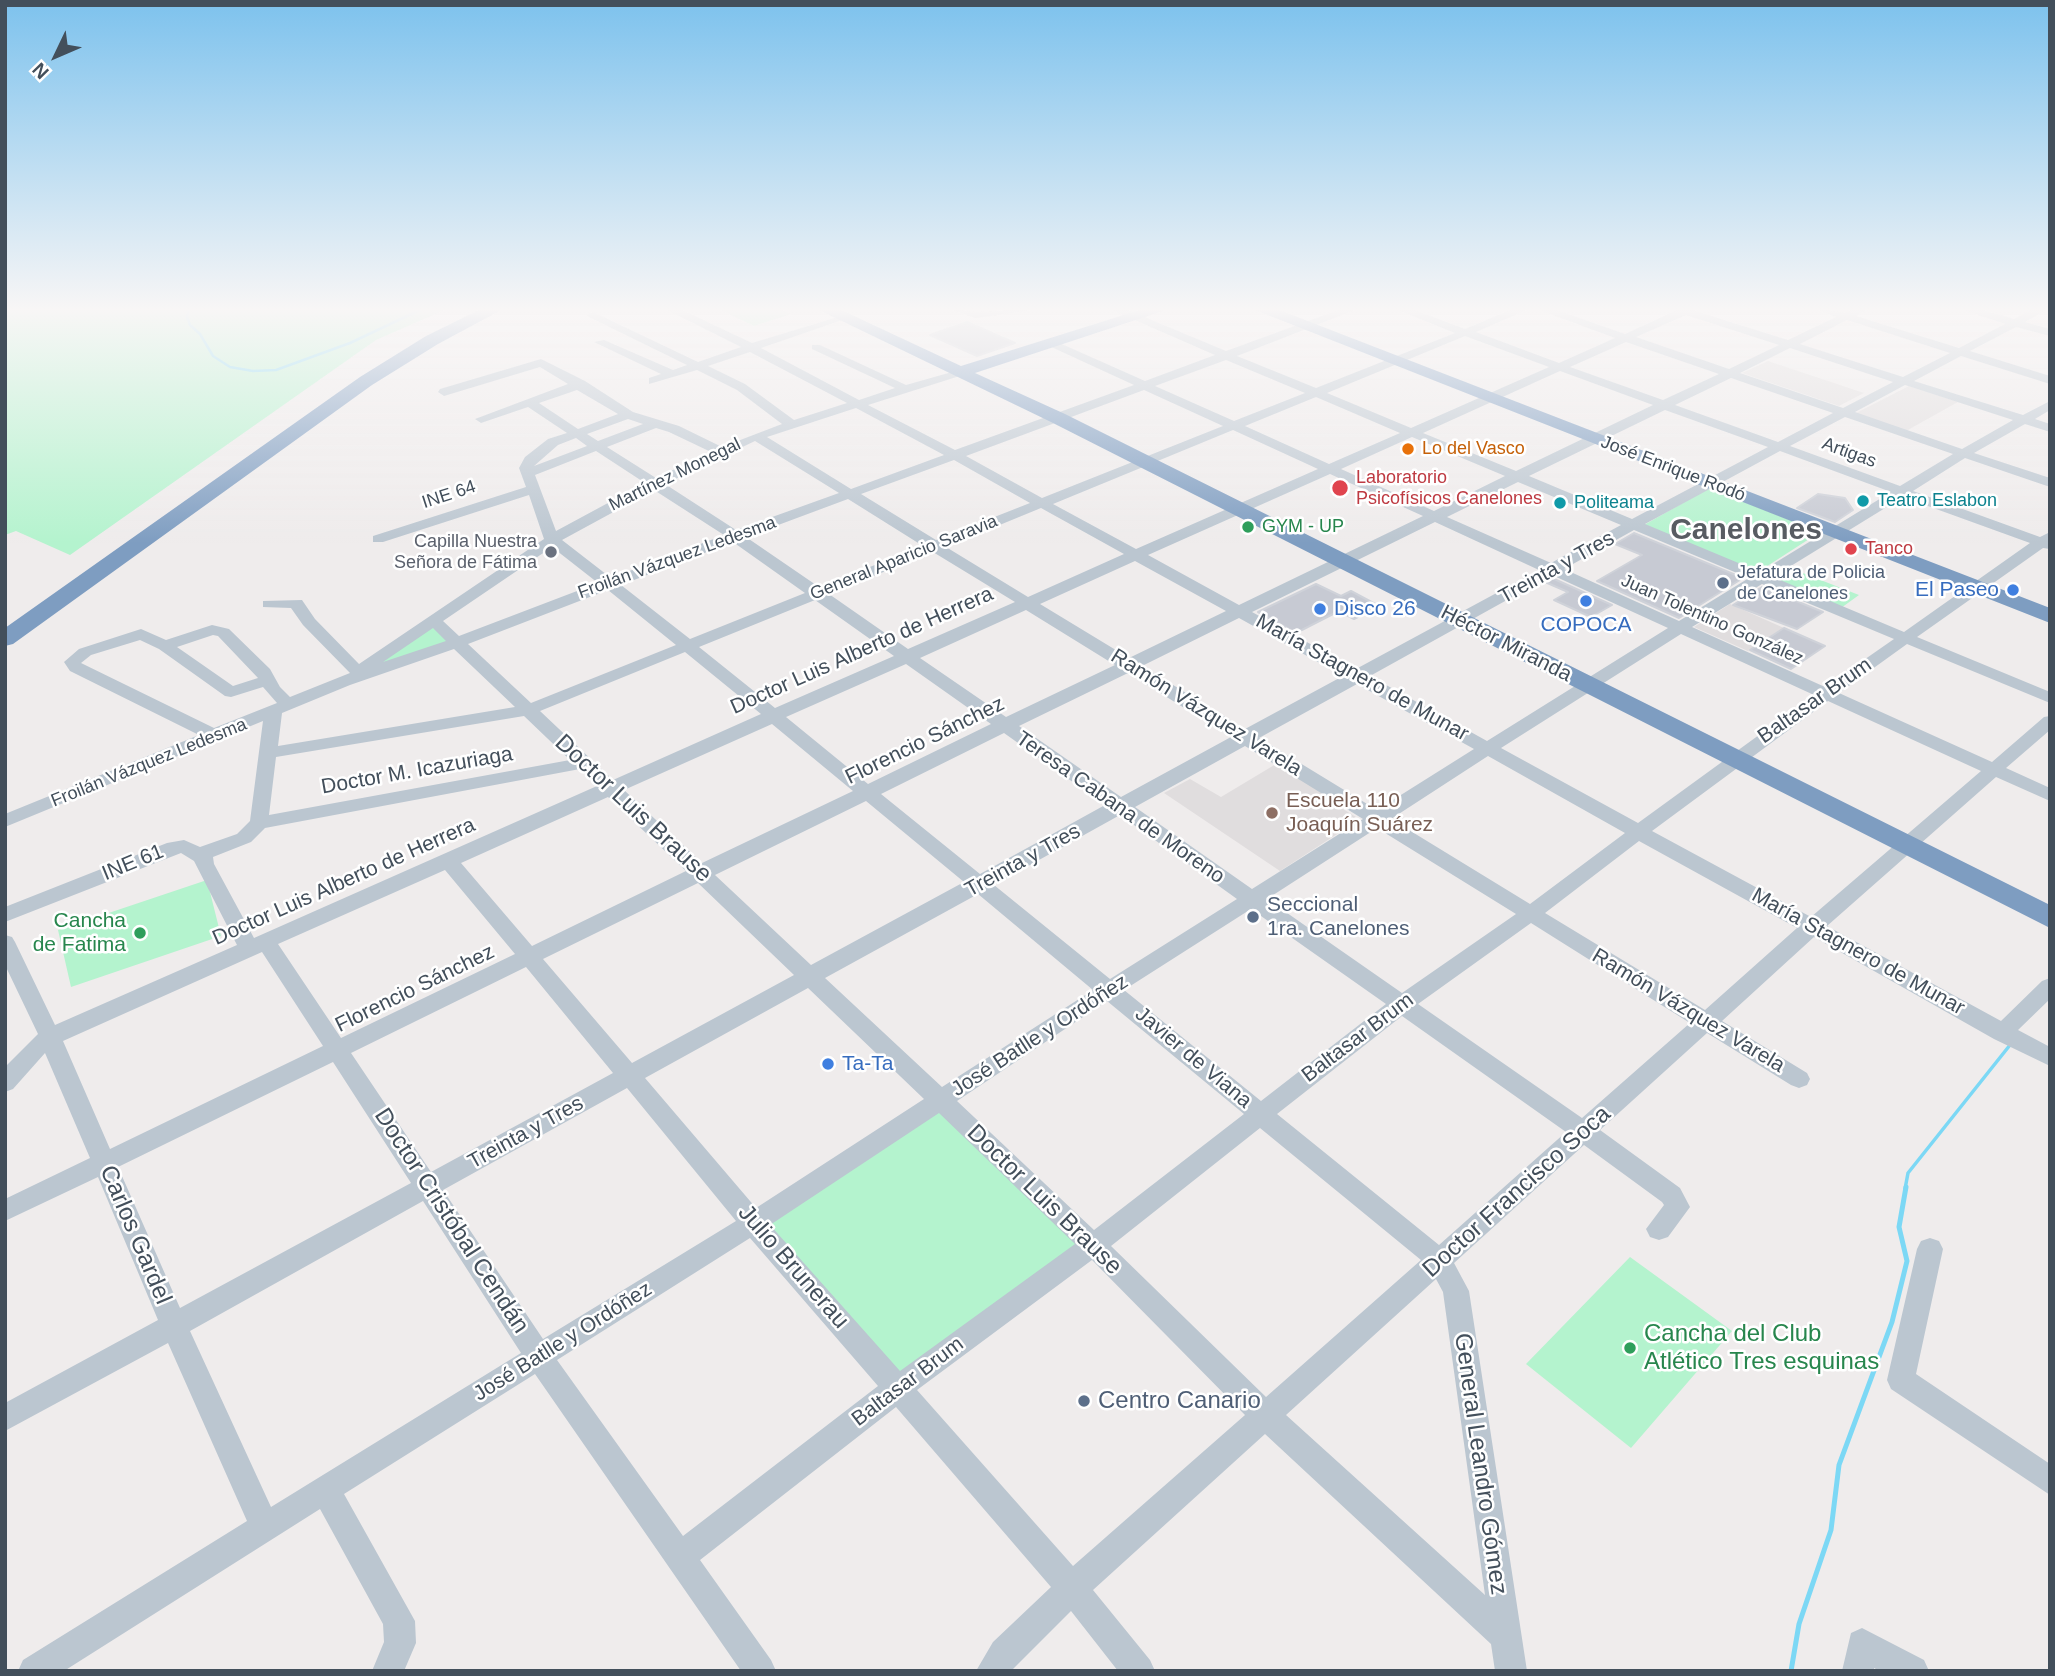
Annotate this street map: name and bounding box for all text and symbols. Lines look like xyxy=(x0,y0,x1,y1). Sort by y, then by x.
north arrow xyxy=(21,21,91,91)
text: N xyxy=(28,59,53,83)
street label: José Enrique Rodó xyxy=(1598,431,1748,507)
street label: Artigas xyxy=(1819,433,1879,473)
street label: Martínez Monegal xyxy=(606,434,744,516)
place label: Lo del Vasco xyxy=(1422,438,1525,460)
marker: Lo del Vasco xyxy=(1400,441,1416,457)
place label: Laboratorio Psicofísicos Canelones xyxy=(1356,467,1542,510)
street label: INE 64 xyxy=(419,476,479,514)
marker: Laboratorio Psicofísicos Canelones xyxy=(1330,478,1350,498)
place label: Teatro Eslabon xyxy=(1877,490,1997,512)
place label: Politeama xyxy=(1574,492,1654,514)
marker: Teatro Eslabon xyxy=(1855,493,1871,509)
marker: Politeama xyxy=(1552,495,1568,511)
street label: General Aparicio Saravia xyxy=(807,511,1001,605)
street label: Froilán Vázquez Ledesma xyxy=(575,512,779,604)
district label: Canelones xyxy=(1670,513,1822,549)
place label: GYM - UP xyxy=(1262,516,1344,538)
marker: GYM - UP xyxy=(1240,519,1256,535)
street label: Treinta y Tres xyxy=(1495,526,1619,610)
place label: Capilla Nuestra Señora de Fátima xyxy=(394,531,537,574)
place label: Tanco xyxy=(1865,538,1913,560)
marker: Tanco xyxy=(1843,541,1859,557)
marker: Capilla Nuestra Señora de Fátima xyxy=(543,544,559,560)
place label: Jefatura de Policia de Canelones xyxy=(1737,562,1885,604)
street label: Juan Tolentino González xyxy=(1618,570,1806,670)
marker: Jefatura de Policia de Canelones xyxy=(1715,575,1731,591)
place label: El Paseo xyxy=(1915,577,1999,603)
street label: Doctor Luis Alberto de Herrera xyxy=(727,582,997,720)
marker: El Paseo xyxy=(2005,582,2021,598)
marker: COPOCA xyxy=(1578,593,1594,609)
place label: Disco 26 xyxy=(1334,596,1416,622)
street label: Héctor Miranda xyxy=(1436,600,1576,688)
marker: Disco 26 xyxy=(1312,601,1328,617)
street label: María Stagnero de Munar xyxy=(1251,609,1473,747)
place label: COPOCA xyxy=(1540,612,1632,638)
street label: Ramón Vázquez Varela xyxy=(1106,644,1306,782)
street label: Baltasar Brum xyxy=(1753,653,1877,749)
street label: Florencio Sánchez xyxy=(841,692,1009,790)
street label: Froilán Vázquez Ledesma xyxy=(48,714,250,812)
street label: Teresa Cabana de Moreno xyxy=(1011,726,1229,890)
street label: Doctor Luis Brause xyxy=(549,729,717,889)
street label: Doctor M. Icazuriaga xyxy=(319,742,515,800)
place label: Escuela 110 Joaquín Suárez xyxy=(1286,788,1433,838)
marker: Escuela 110 Joaquín Suárez xyxy=(1264,805,1280,821)
street label: Doctor Luis Alberto de Herrera xyxy=(209,813,479,951)
street label: Treinta y Tres xyxy=(961,819,1085,903)
street label: INE 61 xyxy=(99,839,167,887)
street label: María Stagnero de Munar xyxy=(1747,883,1969,1021)
place label: Seccional 1ra. Canelones xyxy=(1267,892,1409,942)
place label: Cancha de Fatima xyxy=(33,908,126,958)
marker: Seccional 1ra. Canelones xyxy=(1245,909,1261,925)
marker: Cancha de Fatima xyxy=(132,925,148,941)
street label: Florencio Sánchez xyxy=(331,940,499,1038)
street label: Ramón Vázquez Varela xyxy=(1587,943,1789,1079)
street label: José Batlle y Ordóñez xyxy=(947,969,1133,1103)
street label: Baltasar Brum xyxy=(1297,988,1419,1088)
street label: Javier de Viana xyxy=(1130,1002,1256,1114)
place label: Ta-Ta xyxy=(842,1051,893,1077)
marker: Ta-Ta xyxy=(820,1056,836,1072)
street label: Treinta y Tres xyxy=(464,1091,588,1175)
street label: Doctor Francisco Soca xyxy=(1417,1100,1617,1284)
street label: Doctor Cristóbal Cendán xyxy=(367,1103,535,1339)
street label: Doctor Luis Brause xyxy=(961,1119,1127,1281)
street label: Carlos Gardel xyxy=(93,1161,177,1309)
street label: Julio Brunerau xyxy=(731,1199,855,1335)
street label: José Batlle y Ordóñez xyxy=(469,1277,657,1407)
place label: Cancha del Club Atlético Tres esquinas xyxy=(1644,1320,1879,1376)
street label: General Leandro Gómez xyxy=(1447,1331,1513,1597)
street label: Baltasar Brum xyxy=(847,1332,969,1432)
marker: Cancha del Club Atlético Tres esquinas xyxy=(1622,1340,1638,1356)
place label: Centro Canario xyxy=(1098,1387,1261,1415)
marker: Centro Canario xyxy=(1076,1393,1092,1409)

